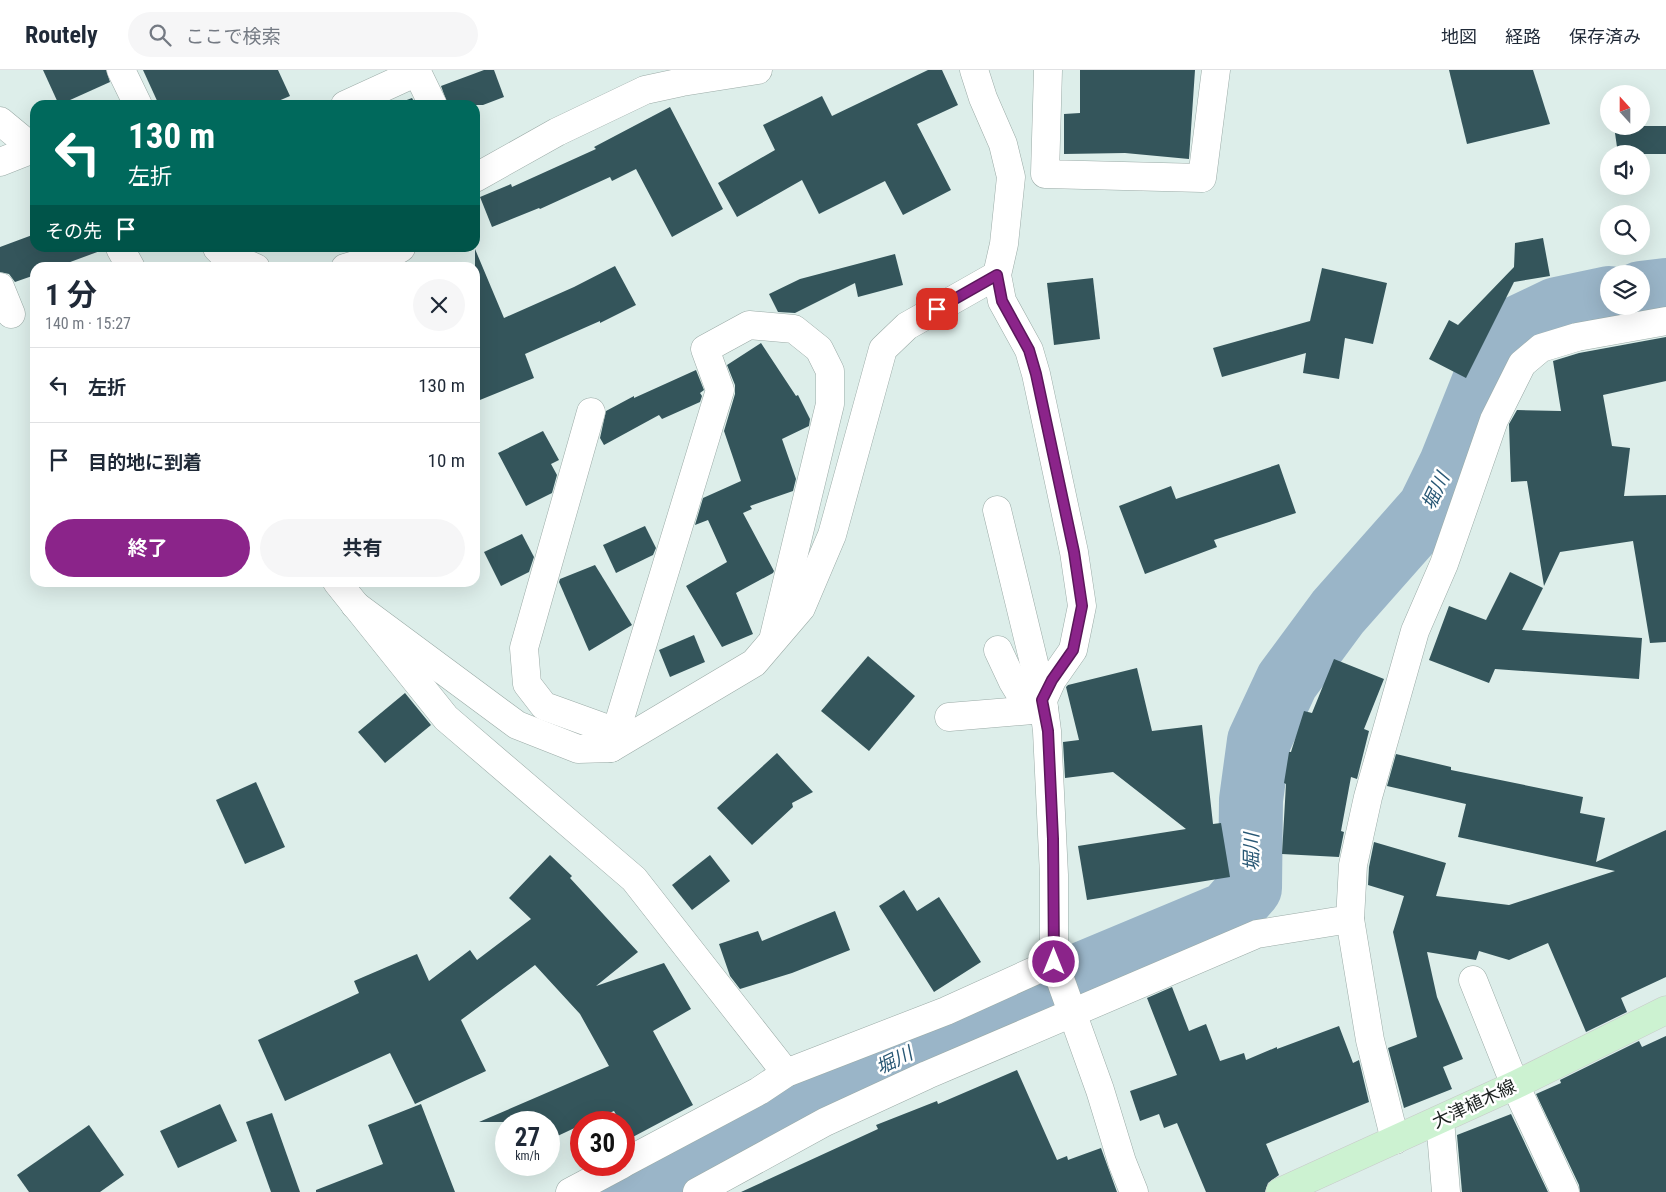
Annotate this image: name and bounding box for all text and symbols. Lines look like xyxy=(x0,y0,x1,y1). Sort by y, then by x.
search box xyxy=(128,12,478,57)
text: Routely xyxy=(25,21,98,49)
icon: search xyxy=(146,21,174,49)
text: ここで検索 xyxy=(186,25,281,48)
text: 地図 xyxy=(1441,26,1477,47)
text: 経路 xyxy=(1505,26,1541,47)
text: 保存済み xyxy=(1569,26,1641,47)
north arrow xyxy=(1600,85,1650,135)
map controls xyxy=(1600,85,1650,315)
text: 130 m xyxy=(128,116,215,157)
icon: left xyxy=(45,120,110,185)
button: sound xyxy=(1600,145,1650,195)
text: 左折 xyxy=(128,164,172,189)
button: search xyxy=(1600,205,1650,255)
icon: arrive xyxy=(112,215,140,243)
text: その先 xyxy=(45,220,102,243)
button: layers xyxy=(1600,265,1650,315)
text: 1 分 xyxy=(45,277,97,312)
button: close xyxy=(413,279,465,331)
pin xyxy=(916,288,958,330)
icon: arrive xyxy=(923,295,951,323)
text: 140 m · 15:27 xyxy=(45,314,131,333)
icon: left xyxy=(45,371,73,399)
text: 130 m xyxy=(418,374,465,397)
text: 左折 xyxy=(88,376,126,399)
icon: arrive xyxy=(45,446,73,474)
text: 10 m xyxy=(428,449,465,472)
text: 目的地に到着 xyxy=(88,451,202,474)
water label: 堀川 xyxy=(1417,467,1455,513)
button: 終了 xyxy=(45,519,250,577)
button: 共有 xyxy=(260,519,465,577)
water label: 堀川 xyxy=(1240,831,1263,871)
position arrow xyxy=(1027,935,1079,987)
water label: 堀川 xyxy=(872,1041,918,1079)
street label: 大津植木線 xyxy=(1429,1075,1519,1132)
speed limit sign: 30 xyxy=(570,1111,635,1176)
text: 27 xyxy=(515,1123,540,1152)
text: km/h xyxy=(515,1149,540,1163)

